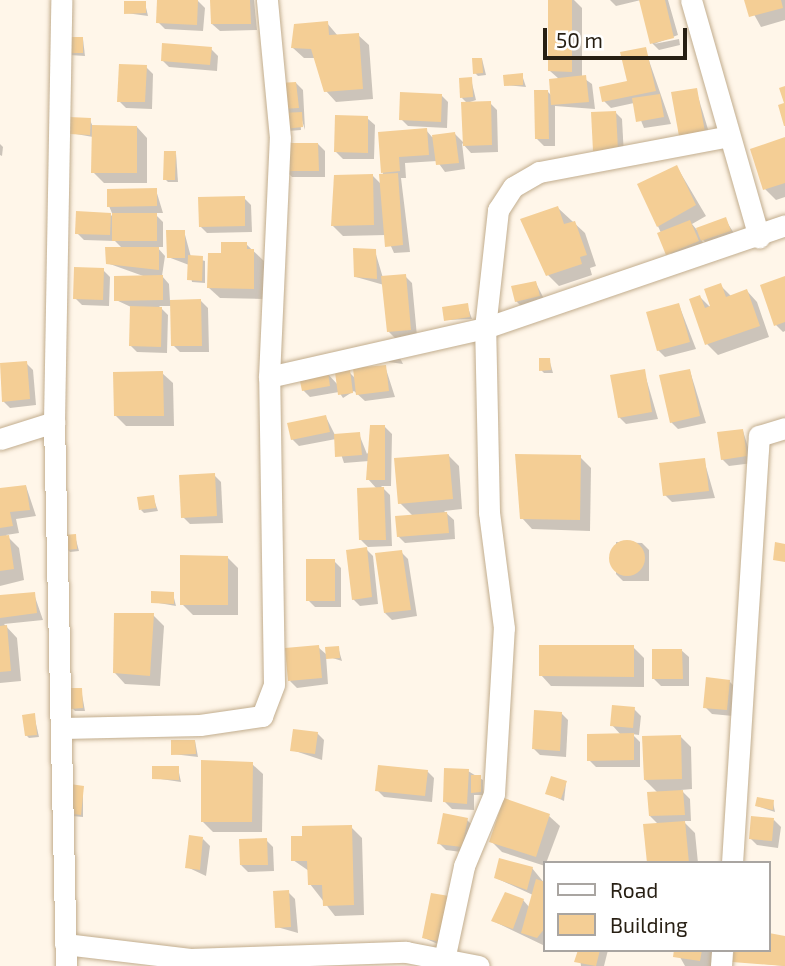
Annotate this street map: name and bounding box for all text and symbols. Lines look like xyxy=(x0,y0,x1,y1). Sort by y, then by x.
scale bar xyxy=(547,14,690,58)
text: 50 m xyxy=(556,27,603,52)
legend xyxy=(544,861,771,952)
text: Road xyxy=(610,877,658,902)
text: Building xyxy=(610,912,688,937)

